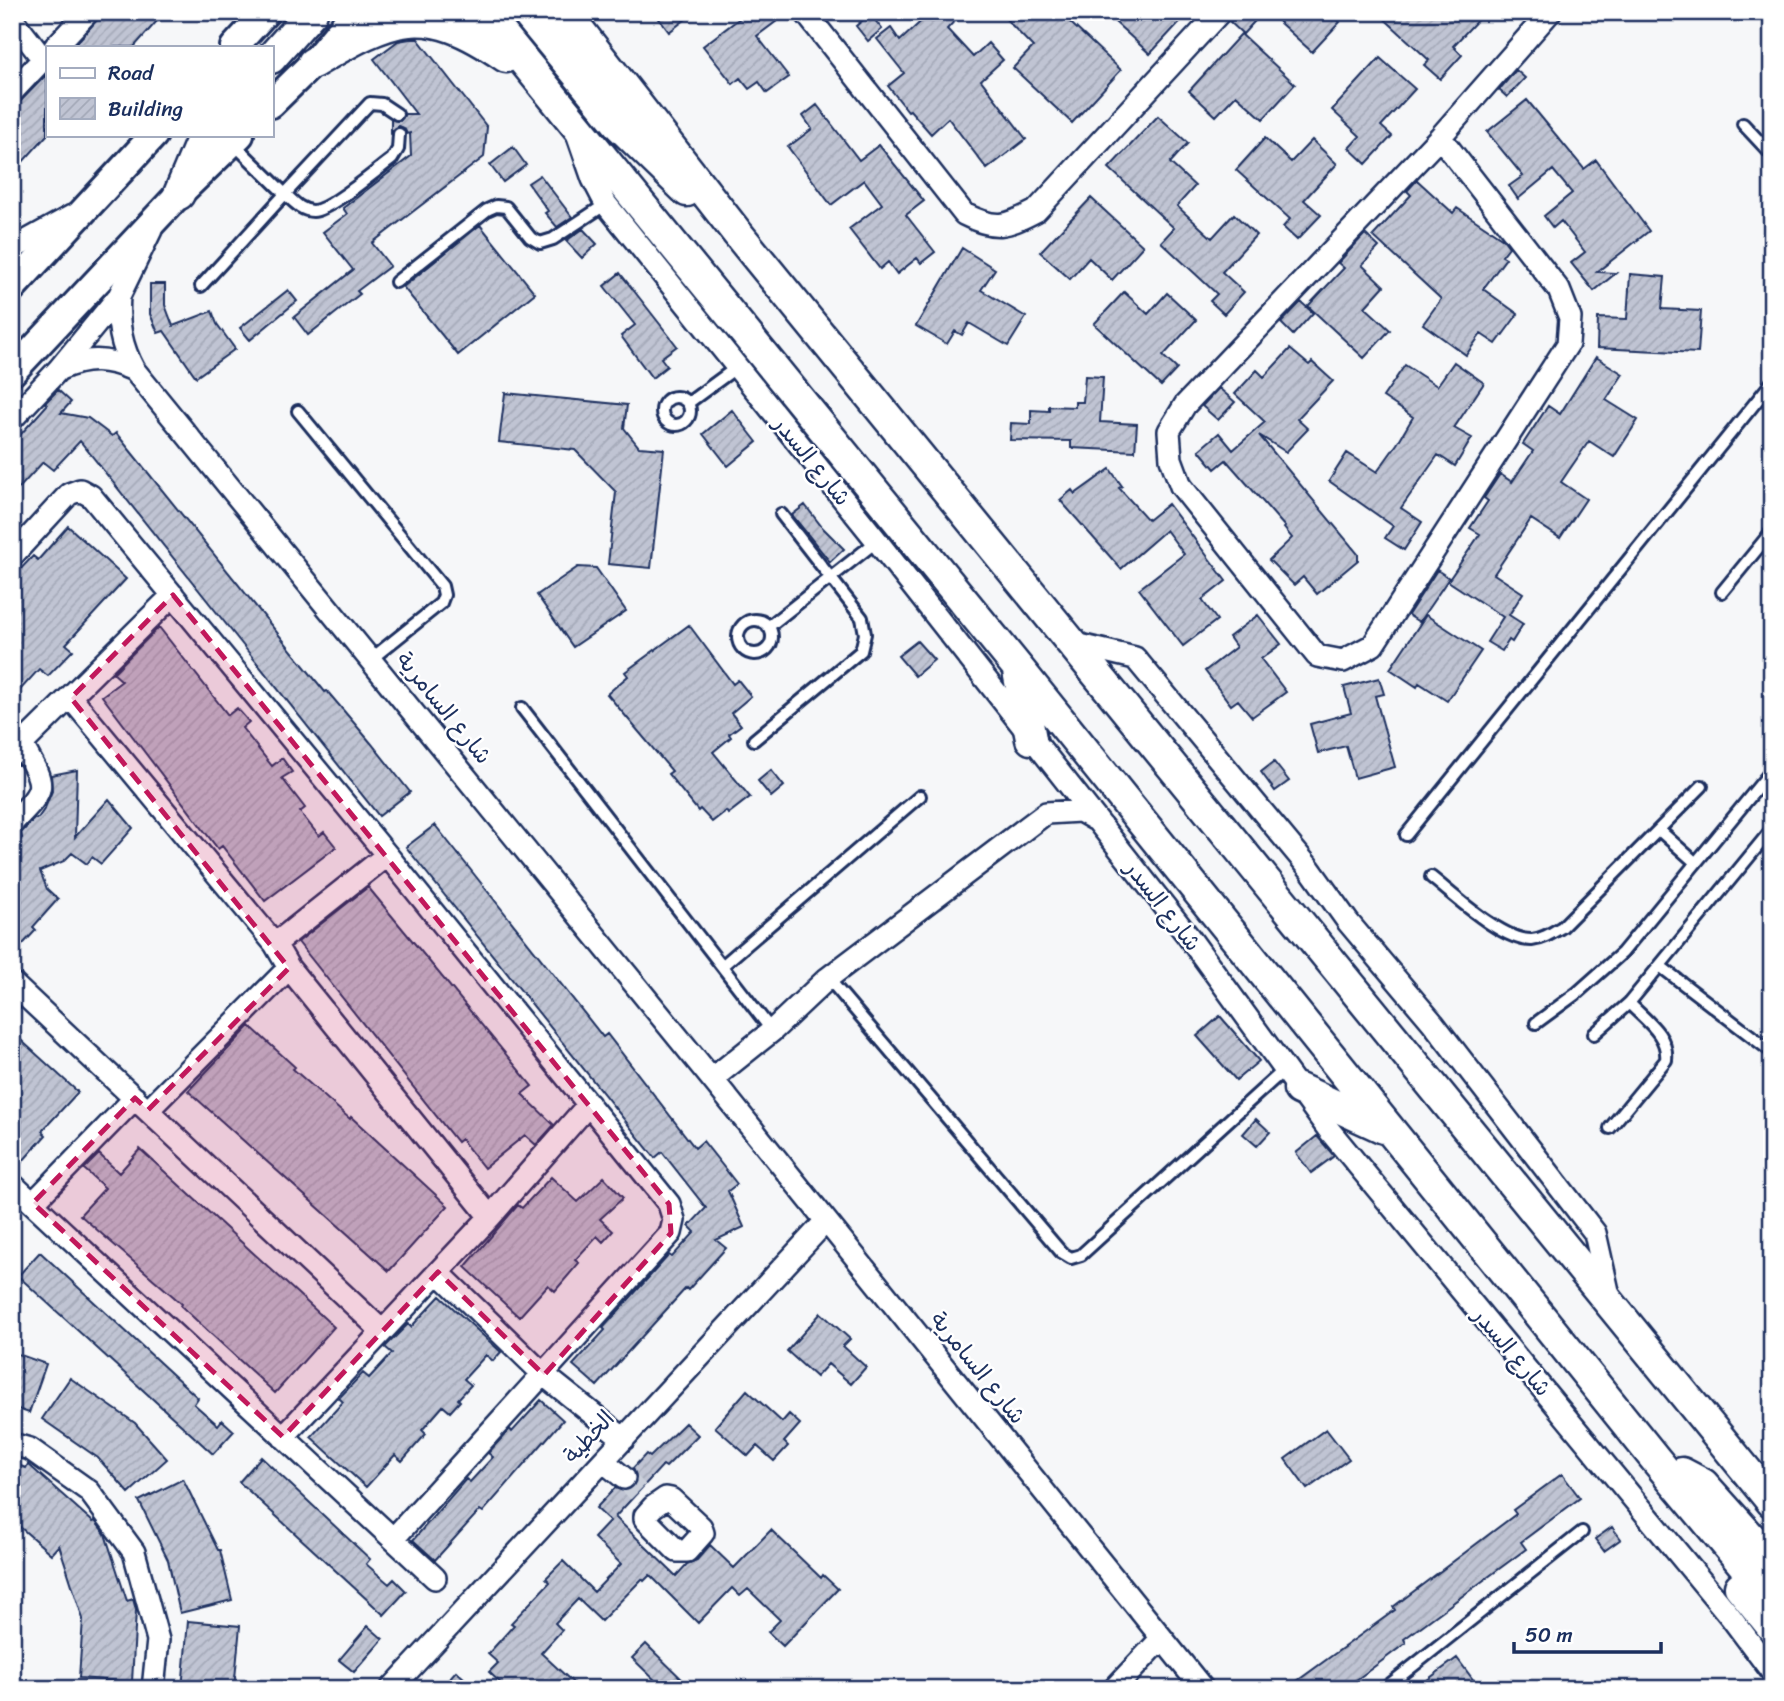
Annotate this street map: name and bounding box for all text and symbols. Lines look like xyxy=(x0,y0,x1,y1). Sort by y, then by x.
legend xyxy=(46,46,273,136)
text: Road xyxy=(108,54,155,92)
text: Building xyxy=(108,90,184,128)
street label: شارع السدر xyxy=(761,405,862,516)
street label: شارع السامرية xyxy=(385,642,503,774)
street label: شارع السدر xyxy=(1113,850,1212,961)
street label: شارع السدر xyxy=(1461,1296,1562,1406)
street label: شارع السامرية xyxy=(919,1302,1037,1434)
street label: الخطية xyxy=(553,1400,625,1474)
scale bar xyxy=(1514,1610,1662,1654)
text: 50 m xyxy=(1525,1616,1573,1654)

